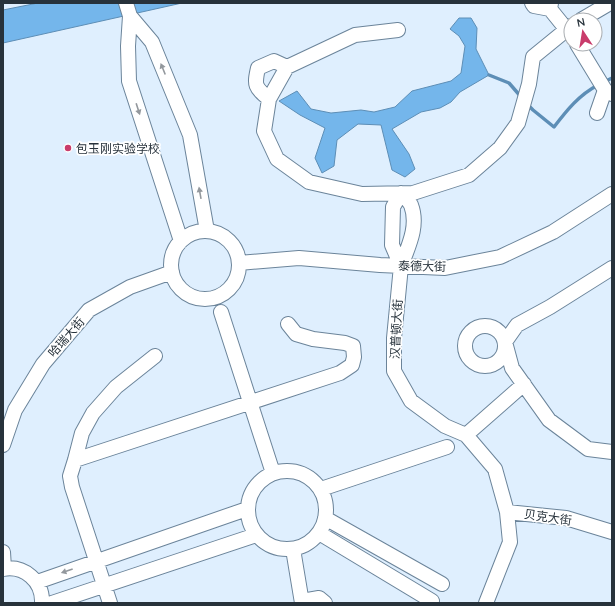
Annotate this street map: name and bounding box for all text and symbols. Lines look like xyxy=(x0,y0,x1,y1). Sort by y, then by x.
north arrow xyxy=(563,12,603,52)
text: N xyxy=(576,15,586,30)
one-way arrow xyxy=(160,64,166,75)
one-way arrow xyxy=(135,103,141,115)
place label: 包玉刚实验学校 xyxy=(76,141,160,156)
marker: 包玉刚实验学校 xyxy=(63,143,73,153)
one-way arrow xyxy=(197,187,203,199)
street label: 泰德大街 xyxy=(398,258,446,274)
street label: 汉普顿大街 xyxy=(387,299,405,359)
street label: 哈瑞大街 xyxy=(45,314,87,360)
street label: 贝克大街 xyxy=(523,506,573,528)
one-way arrow xyxy=(60,569,72,575)

